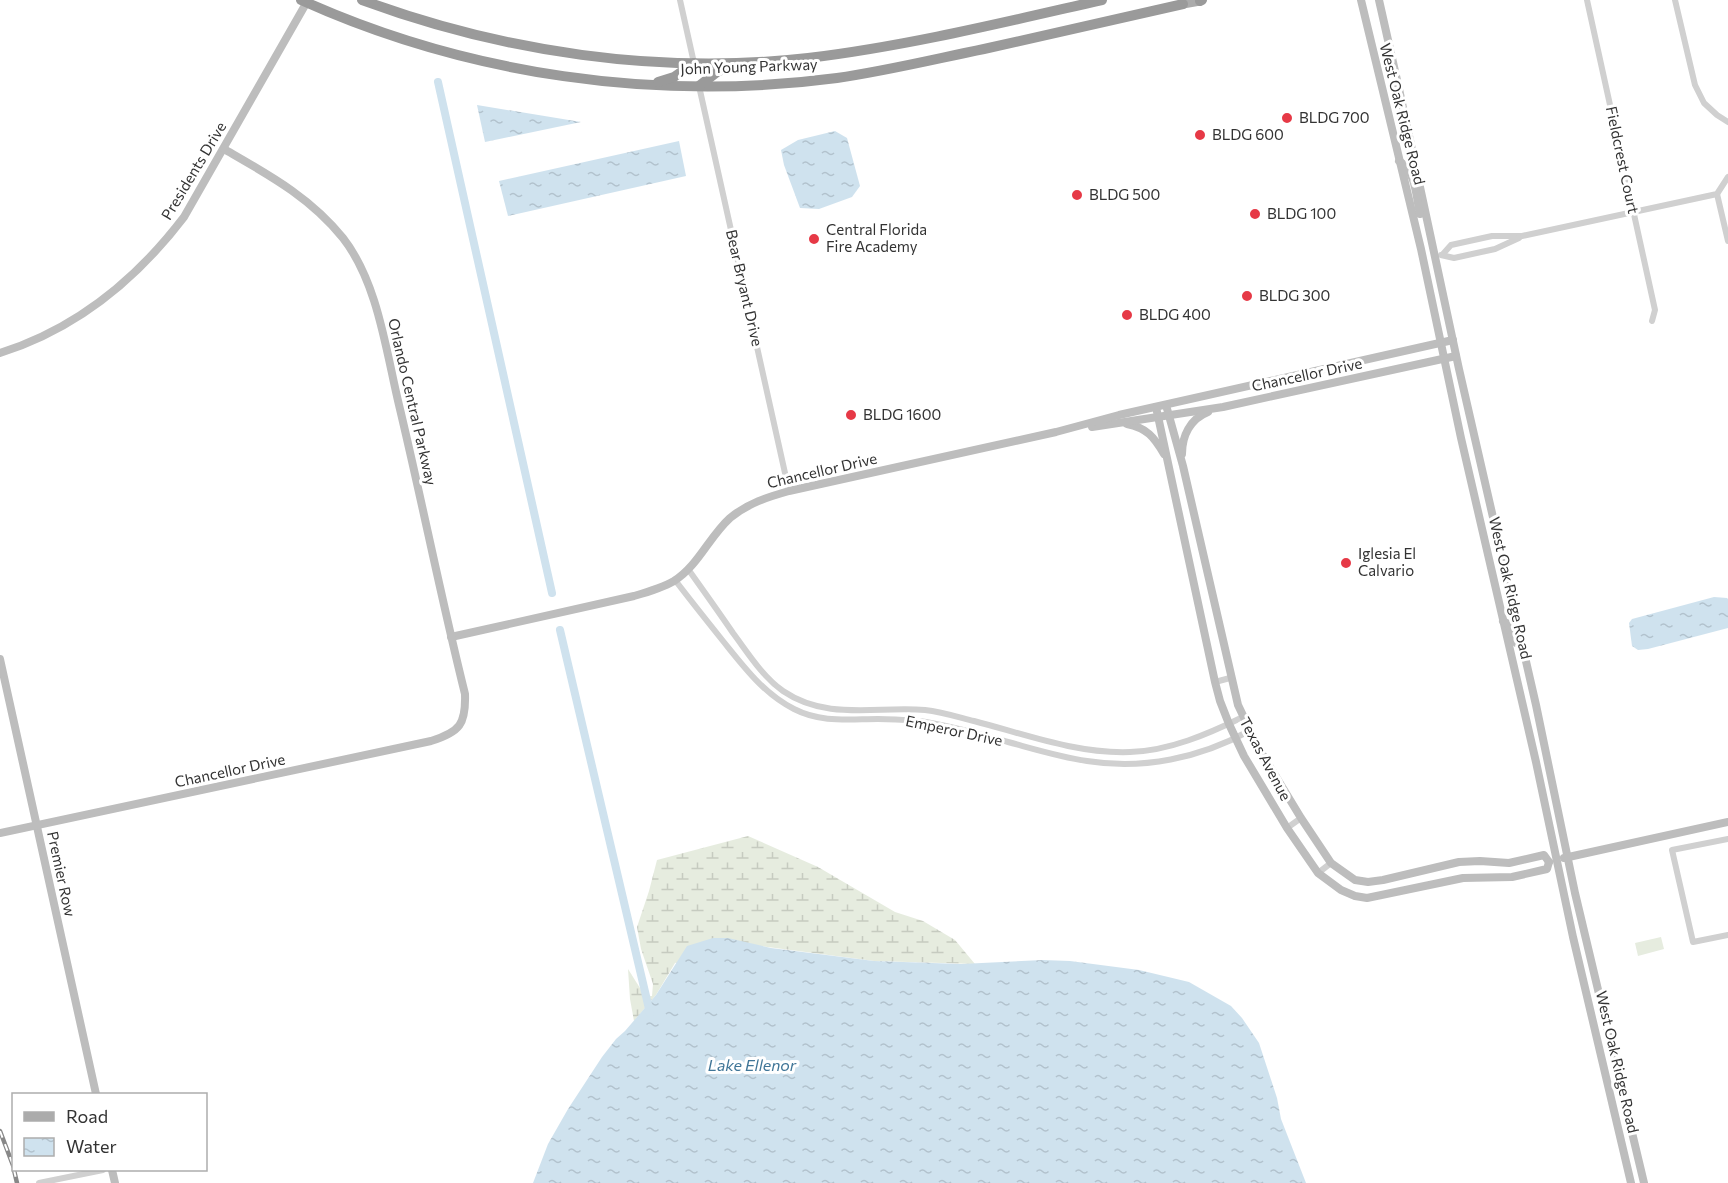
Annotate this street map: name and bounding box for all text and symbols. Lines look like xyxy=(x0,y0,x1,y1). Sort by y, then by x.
street label: West Oak Ridge Road xyxy=(1377,41,1429,186)
street label: John Young Parkway xyxy=(680,55,818,77)
street label: Fieldcrest Court xyxy=(1603,104,1643,215)
place label: BLDG 700 xyxy=(1299,108,1370,126)
marker: BLDG 700 xyxy=(1280,111,1294,125)
street label: Presidents Drive xyxy=(157,118,229,223)
place label: BLDG 600 xyxy=(1212,125,1284,143)
marker: BLDG 600 xyxy=(1193,128,1207,142)
place label: BLDG 500 xyxy=(1089,185,1160,203)
marker: BLDG 500 xyxy=(1070,188,1084,202)
place label: BLDG 100 xyxy=(1267,204,1336,222)
marker: BLDG 100 xyxy=(1248,207,1262,221)
place label: Central Florida Fire Academy xyxy=(826,220,927,255)
street label: Bear Bryant Drive xyxy=(723,228,767,348)
marker: Central Florida Fire Academy xyxy=(807,232,821,246)
place label: BLDG 300 xyxy=(1259,286,1330,304)
marker: BLDG 300 xyxy=(1240,289,1254,303)
place label: BLDG 400 xyxy=(1139,305,1211,323)
marker: BLDG 400 xyxy=(1120,308,1134,322)
street label: Orlando Central Parkway xyxy=(385,316,441,487)
street label: Chancellor Drive xyxy=(1250,354,1364,395)
place label: BLDG 1600 xyxy=(863,405,941,423)
marker: BLDG 1600 xyxy=(844,408,858,422)
street label: Chancellor Drive xyxy=(765,449,879,491)
street label: West Oak Ridge Road xyxy=(1486,515,1536,661)
place label: Iglesia El Calvario xyxy=(1358,544,1416,579)
marker: Iglesia El Calvario xyxy=(1339,556,1353,570)
street label: Emperor Drive xyxy=(904,711,1004,749)
street label: Texas Avenue xyxy=(1236,714,1295,803)
street label: Chancellor Drive xyxy=(173,750,287,791)
street label: Premier Row xyxy=(44,829,80,918)
street label: West Oak Ridge Road xyxy=(1593,989,1643,1135)
water label: Lake Ellenor xyxy=(708,1055,797,1074)
legend xyxy=(12,1093,207,1171)
text: Road xyxy=(66,1105,108,1127)
text: Water xyxy=(66,1135,117,1157)

